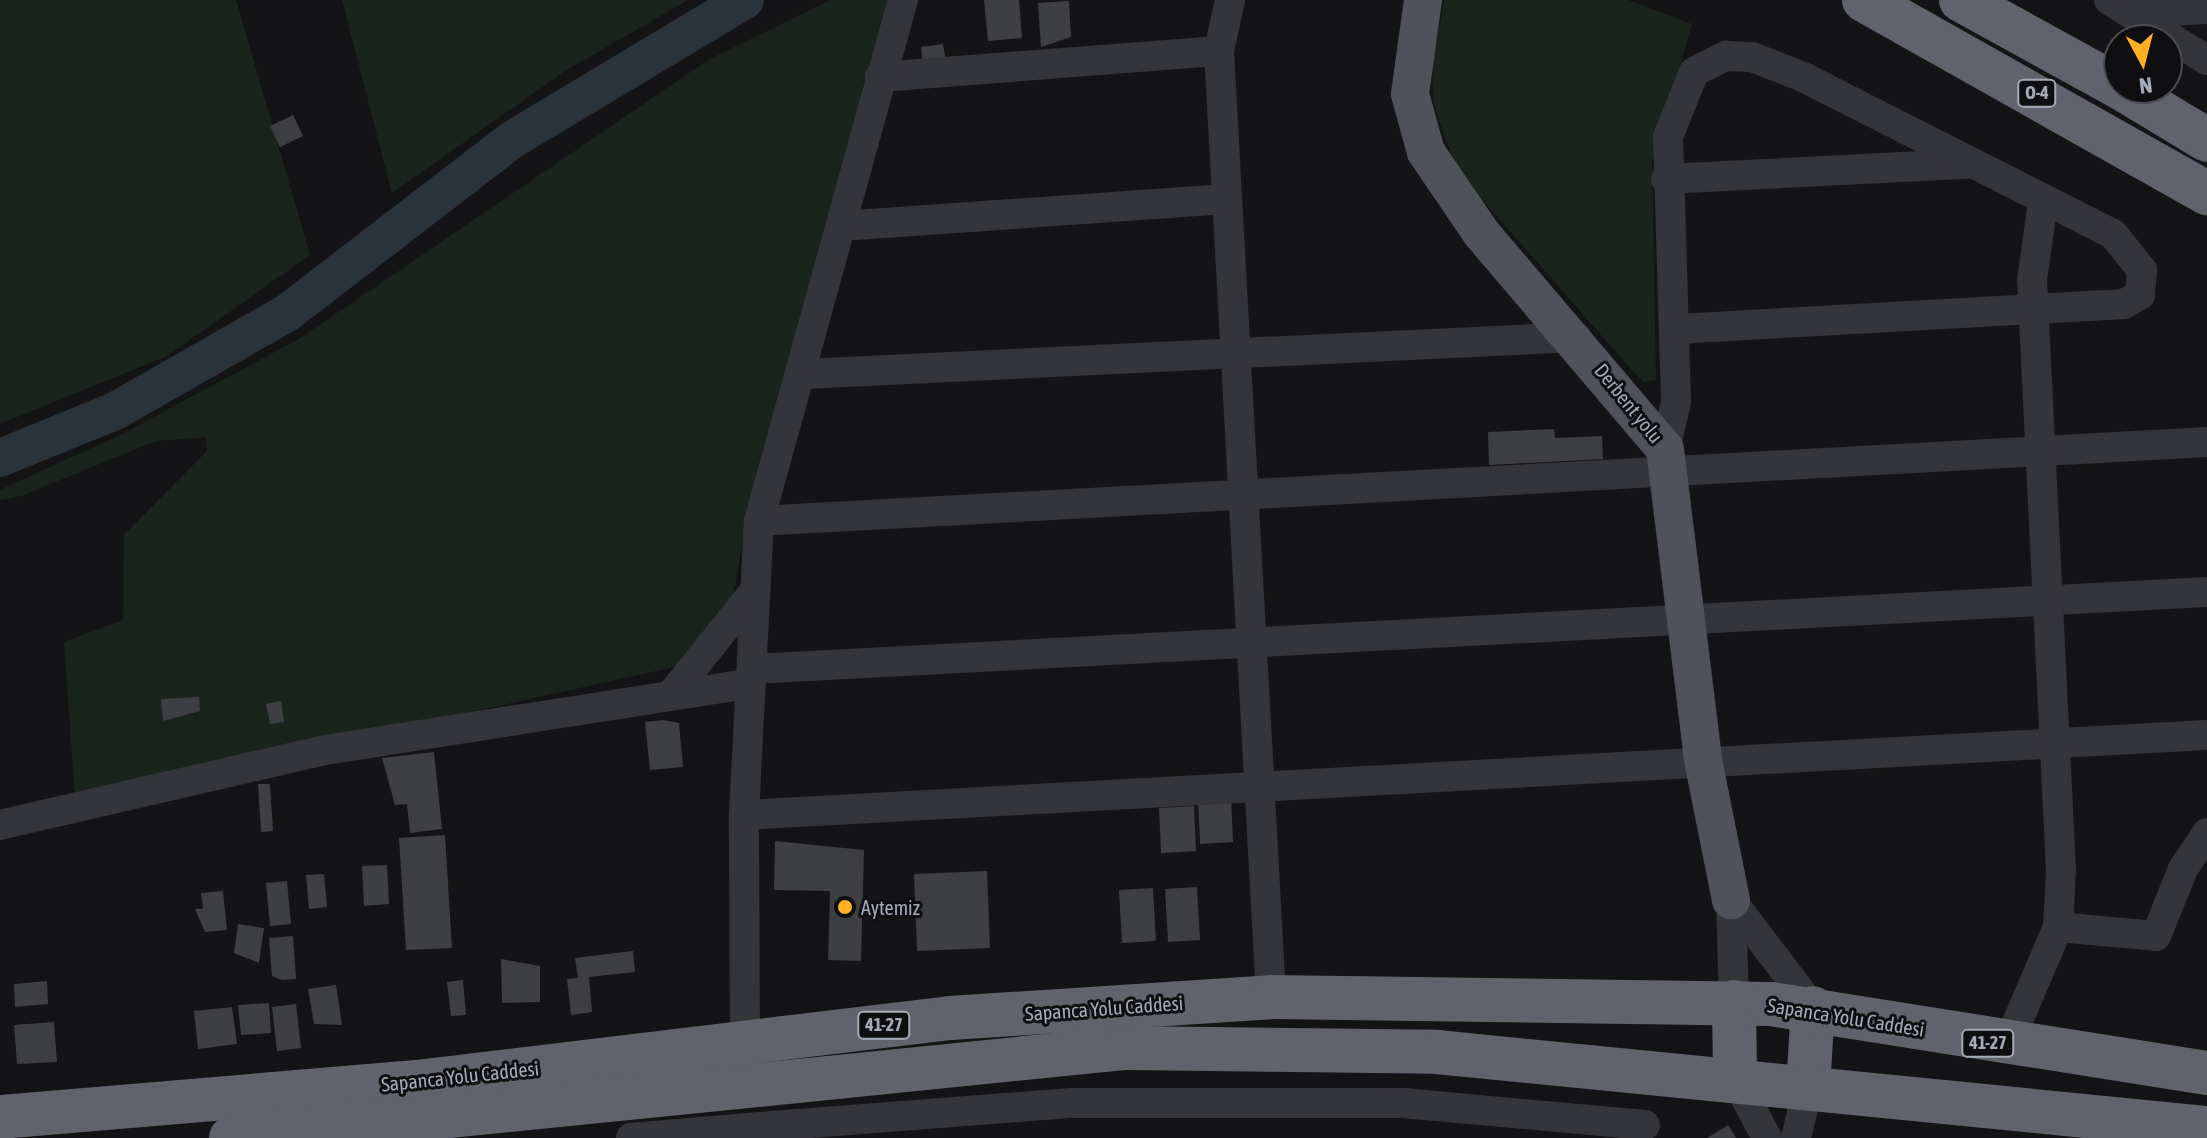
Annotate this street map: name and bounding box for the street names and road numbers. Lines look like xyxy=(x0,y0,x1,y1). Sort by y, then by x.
road number: O-4 xyxy=(2017,79,2057,107)
street label: Derbent yolu xyxy=(1590,358,1668,448)
street label: Sapanca Yolu Caddesi xyxy=(1024,991,1184,1025)
street label: Sapanca Yolu Caddesi xyxy=(1766,993,1926,1041)
road number: 41-27 xyxy=(856,1011,912,1039)
road number: 41-27 xyxy=(1960,1029,2016,1057)
street label: Sapanca Yolu Caddesi xyxy=(380,1056,540,1096)

